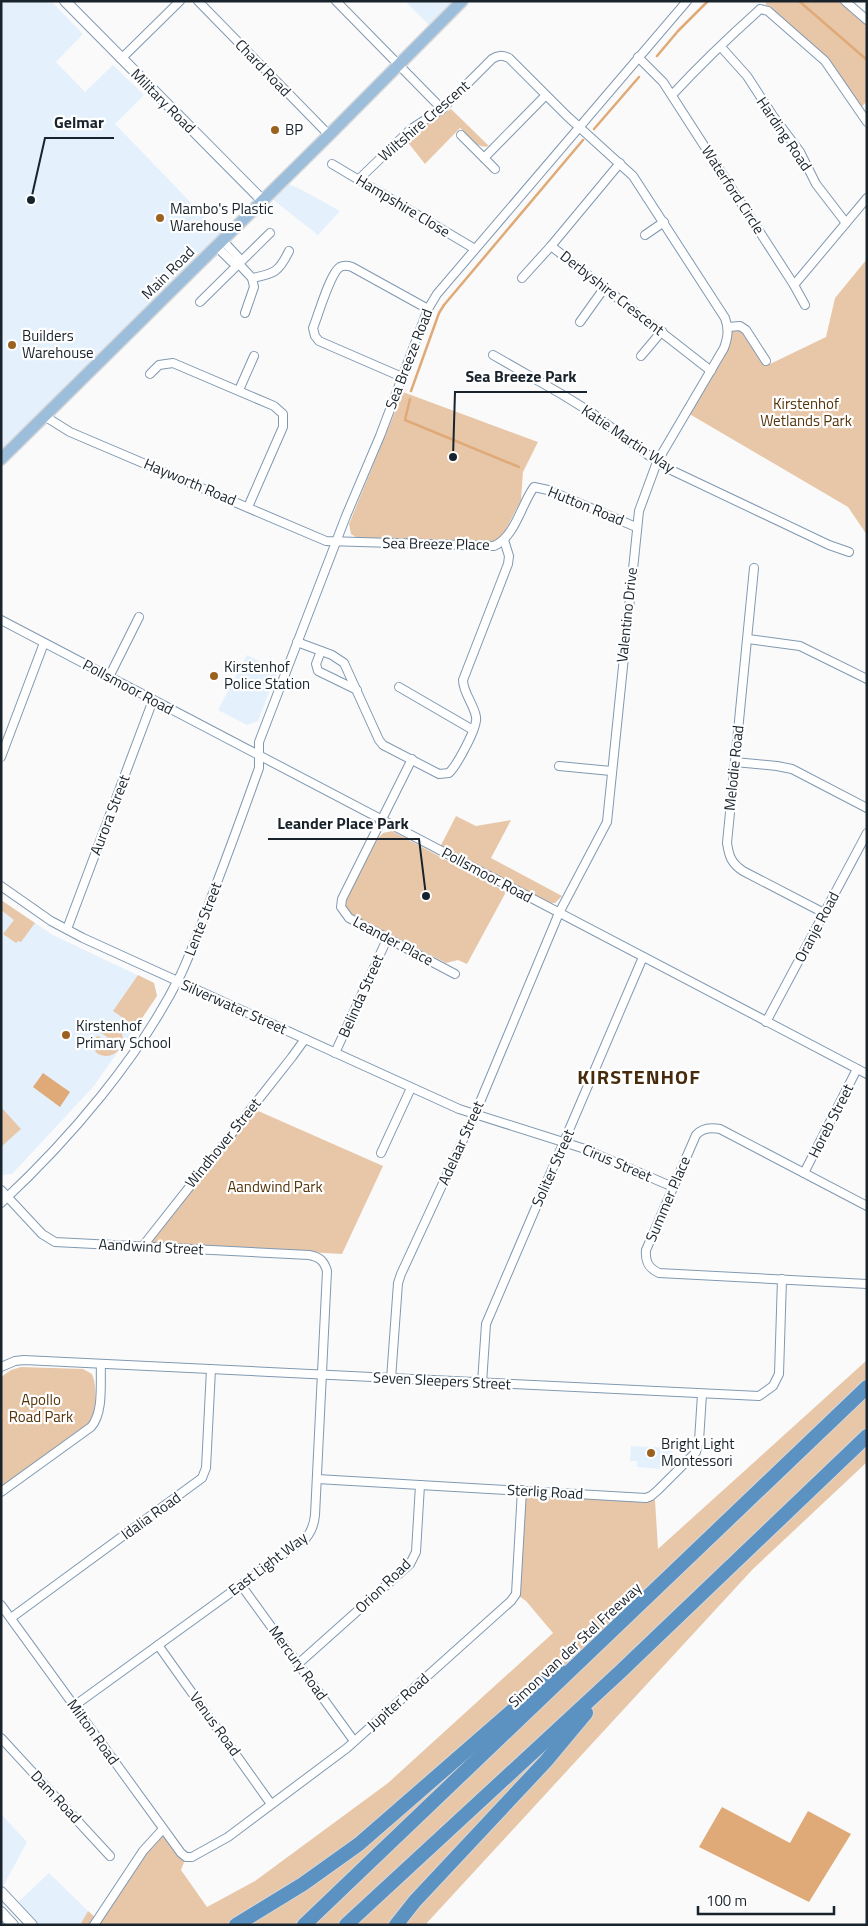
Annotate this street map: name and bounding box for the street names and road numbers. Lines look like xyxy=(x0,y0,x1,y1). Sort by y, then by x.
street label: Chard Road xyxy=(230,34,297,102)
street label: Military Road xyxy=(126,63,201,138)
street label: Wiltshire Crescent xyxy=(373,74,475,167)
street label: Harding Road xyxy=(751,92,818,176)
street label: Waterford Circle xyxy=(696,141,771,239)
street label: Hampshire Close xyxy=(352,168,455,243)
street label: Main Road xyxy=(136,241,200,305)
street label: Derbyshire Crescent xyxy=(555,245,670,341)
street label: Sea Breeze Road xyxy=(379,305,438,412)
street label: Katie Martin Way xyxy=(577,399,680,478)
street label: Hayworth Road xyxy=(140,452,240,511)
street label: Hutton Road xyxy=(545,480,628,531)
street label: Sea Breeze Place xyxy=(382,531,490,556)
street label: Valentino Drive xyxy=(610,566,643,664)
street label: Pollsmoor Road xyxy=(79,653,178,720)
street label: Melodie Road xyxy=(718,724,749,812)
street label: Aurora Street xyxy=(84,771,136,858)
street label: Pollsmoor Road xyxy=(438,841,537,908)
street label: Lente Street xyxy=(178,878,227,959)
street label: Oranje Road xyxy=(788,887,845,966)
street label: Leander Place xyxy=(349,910,438,971)
street label: Belinda Street xyxy=(332,950,389,1041)
street label: Silverwater Street xyxy=(178,973,291,1040)
street label: Horeb Street xyxy=(802,1079,859,1162)
street label: Windhover Street xyxy=(179,1092,267,1193)
street label: Adelaar Street xyxy=(432,1096,490,1189)
street label: Soliter Street xyxy=(525,1125,580,1210)
street label: Cirus Street xyxy=(579,1138,656,1188)
street label: Summer Place xyxy=(639,1152,696,1245)
street label: Aandwind Street xyxy=(98,1232,205,1261)
street label: Seven Sleepers Street xyxy=(373,1365,512,1396)
street label: Sterlig Road xyxy=(506,1478,584,1505)
street label: Idalia Road xyxy=(116,1486,185,1545)
street label: East Light Way xyxy=(223,1526,312,1601)
street label: Orion Road xyxy=(349,1553,416,1618)
street label: Simon van der Stel Freeway xyxy=(503,1577,646,1713)
street label: Mercury Road xyxy=(263,1620,334,1705)
street label: Jupiter Road xyxy=(361,1667,434,1736)
street label: Venus Road xyxy=(184,1687,247,1761)
street label: Milton Road xyxy=(62,1694,125,1769)
street label: Dam Road xyxy=(26,1765,87,1828)

